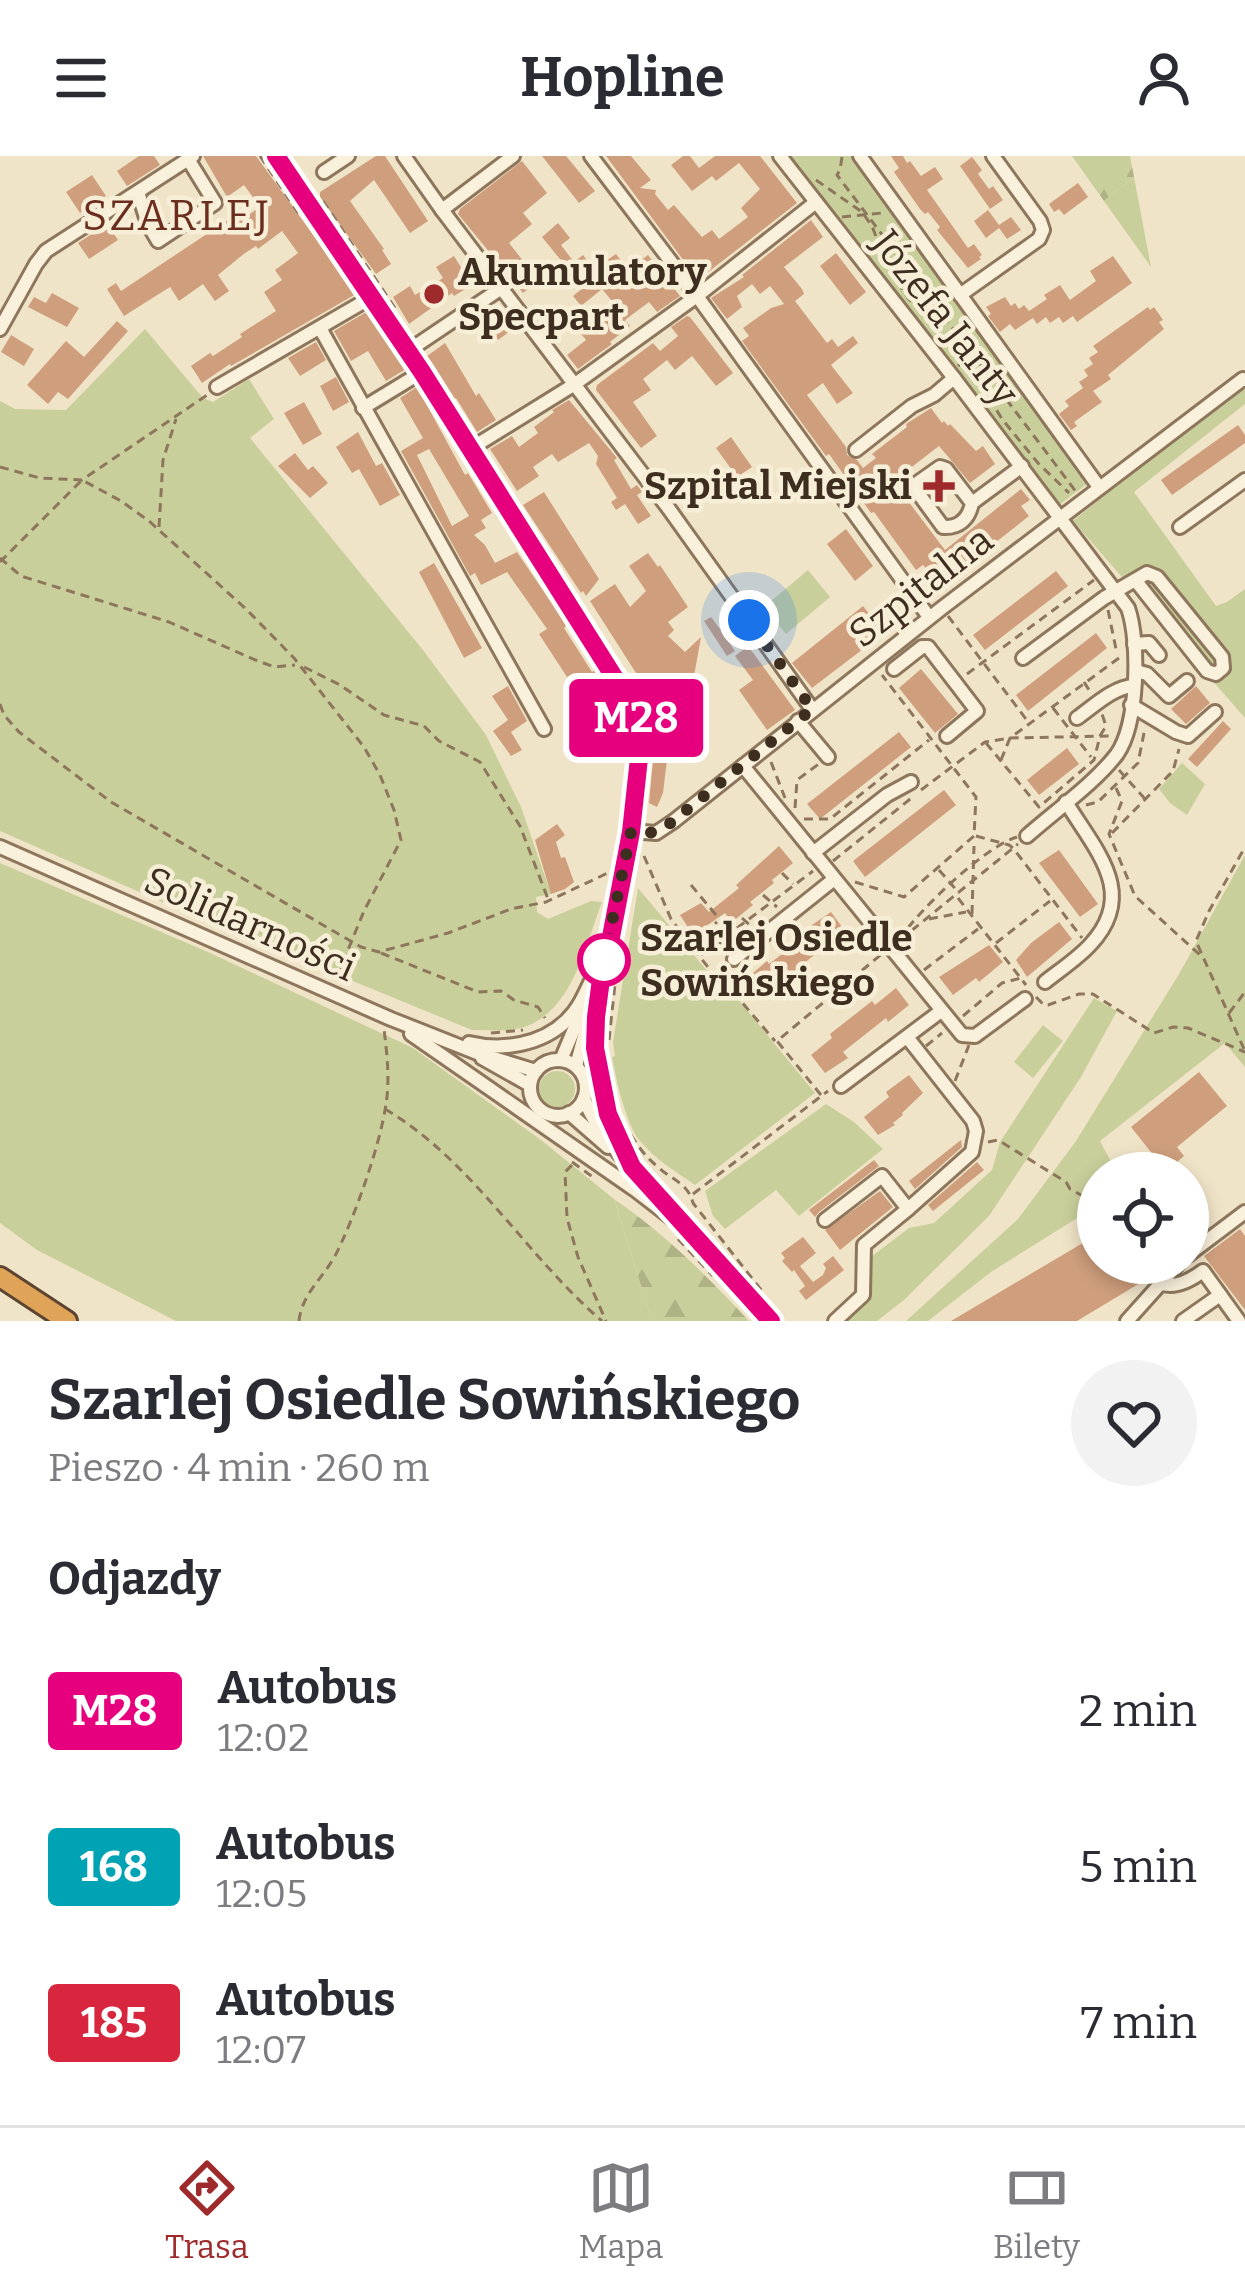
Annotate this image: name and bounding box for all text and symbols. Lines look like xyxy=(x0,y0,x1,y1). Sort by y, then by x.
icon: menu xyxy=(48,45,114,111)
icon: person xyxy=(1131,45,1197,111)
text: Hopline xyxy=(520,46,725,110)
district label: SZARLEJ xyxy=(82,191,272,241)
street label: Józefa Janty xyxy=(862,220,1028,415)
place label: Akumulatory Specpart xyxy=(458,249,707,340)
marker: Akumulatory Specpart xyxy=(421,281,447,307)
place label: Szpital Miejski xyxy=(644,463,912,509)
marker: Szpital Miejski xyxy=(923,470,955,502)
street label: Szpitalna xyxy=(840,517,1002,657)
your location xyxy=(719,590,779,650)
line badge: M28 xyxy=(567,679,705,757)
text: M28 xyxy=(593,693,679,743)
street label: Solidarności xyxy=(137,857,363,991)
place label: Szarlej Osiedle Sowińskiego xyxy=(640,915,913,1006)
marker: Szarlej Osiedle Sowińskiego xyxy=(579,935,629,985)
map controls xyxy=(1077,1152,1209,1284)
button: locate xyxy=(1077,1152,1209,1284)
button: heart xyxy=(1071,1360,1197,1486)
text: Szarlej Osiedle Sowińskiego xyxy=(48,1366,800,1434)
text: Pieszo · 4 min · 260 m xyxy=(48,1445,430,1491)
text: Odjazdy xyxy=(48,1552,221,1606)
text: Autobus xyxy=(218,1661,397,1715)
text: 2 min xyxy=(1079,1684,1197,1738)
text: M28 xyxy=(72,1686,158,1736)
text: 12:02 xyxy=(218,1715,309,1761)
text: Autobus xyxy=(216,1817,396,1871)
text: 5 min xyxy=(1079,1840,1197,1894)
text: 168 xyxy=(80,1842,148,1892)
text: 12:05 xyxy=(216,1871,307,1917)
text: Autobus xyxy=(216,1973,396,2027)
text: 7 min xyxy=(1081,1996,1197,2050)
text: 185 xyxy=(81,1998,147,2048)
text: 12:07 xyxy=(216,2027,306,2073)
tab: Trasa xyxy=(165,2155,249,2267)
tab: Mapa xyxy=(579,2155,663,2267)
tab: Bilety xyxy=(993,2155,1080,2267)

